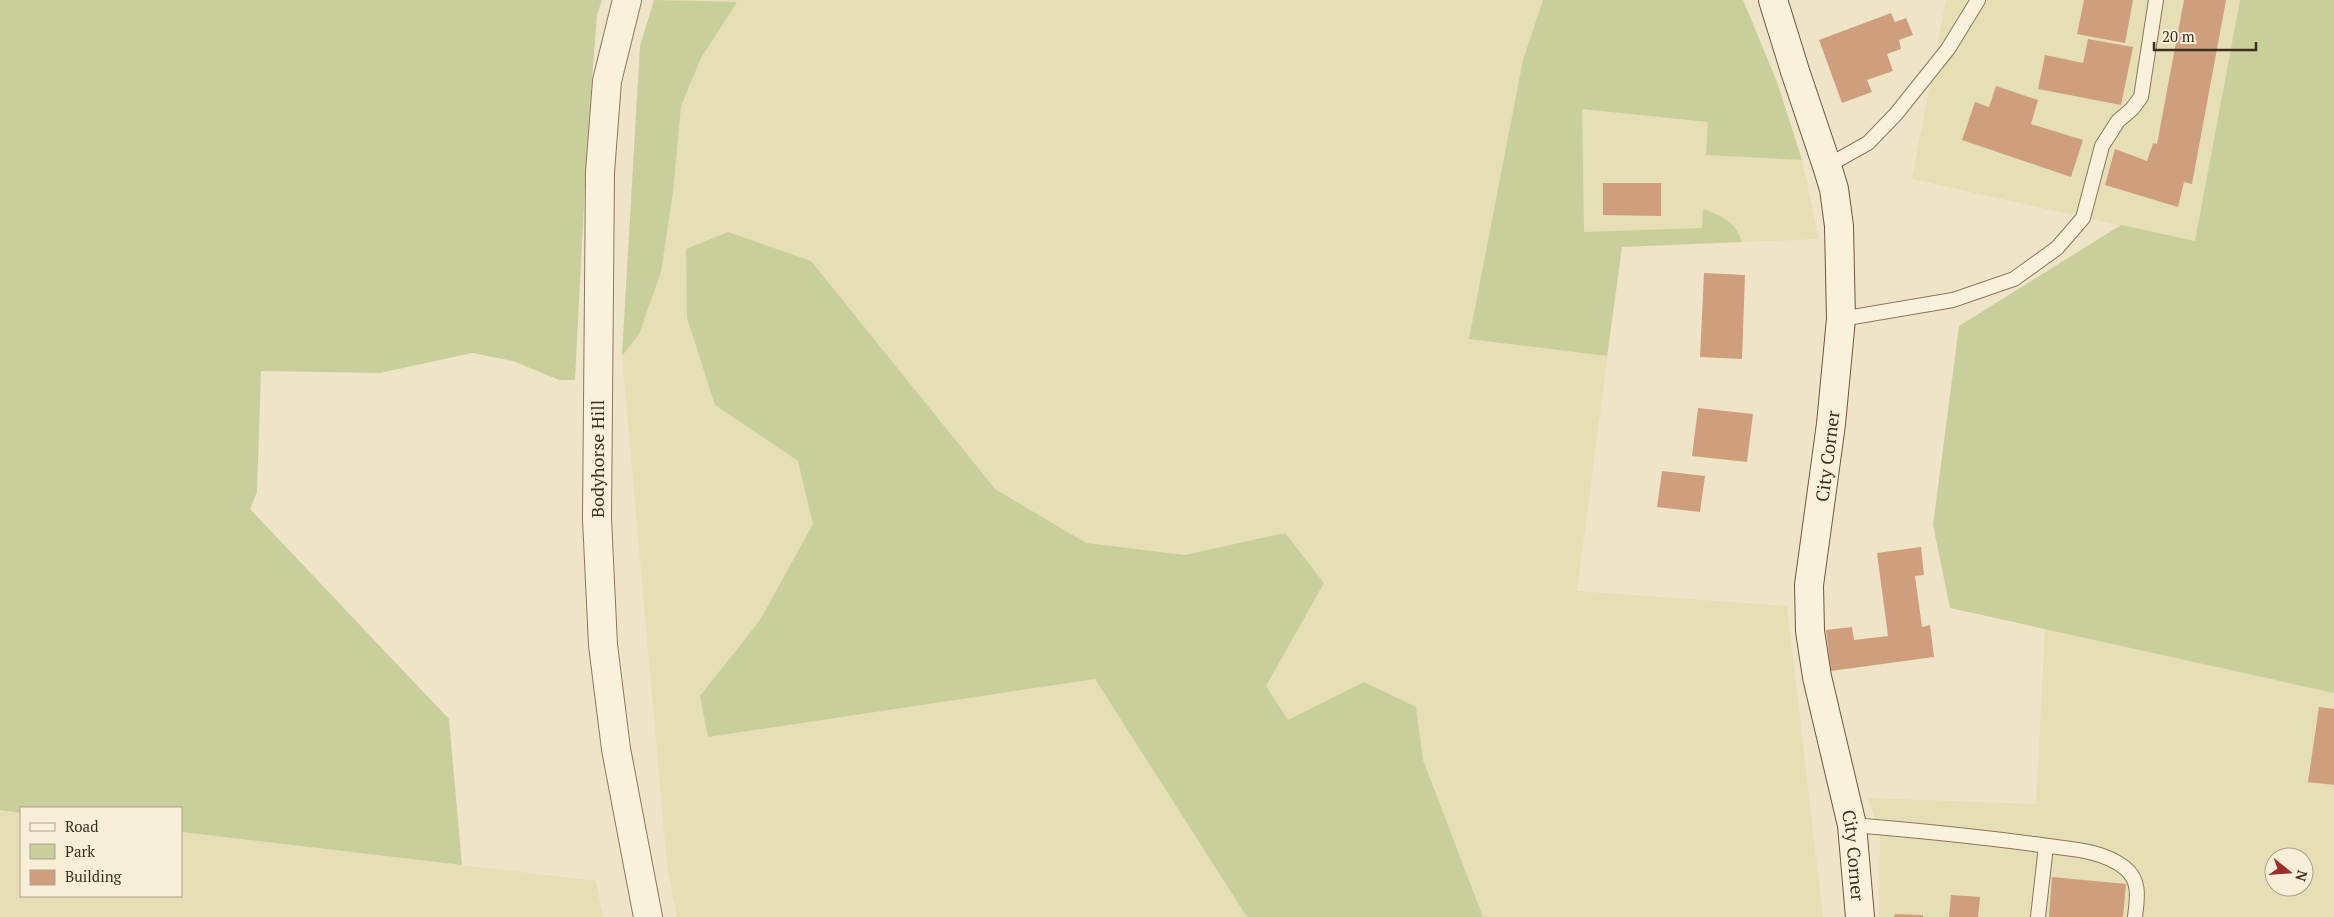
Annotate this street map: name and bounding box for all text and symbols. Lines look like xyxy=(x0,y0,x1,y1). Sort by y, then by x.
scale bar xyxy=(2154,20,2256,52)
text: 20 m xyxy=(2162,26,2195,46)
street label: Bodyhorse Hill xyxy=(585,400,609,518)
street label: City Corner xyxy=(1809,409,1845,503)
legend xyxy=(20,807,182,897)
street label: City Corner xyxy=(1837,807,1871,902)
text: Road xyxy=(65,816,98,836)
text: Park xyxy=(65,841,95,861)
north arrow xyxy=(2264,847,2314,897)
text: Building xyxy=(65,866,123,886)
text: N xyxy=(2291,868,2313,884)

